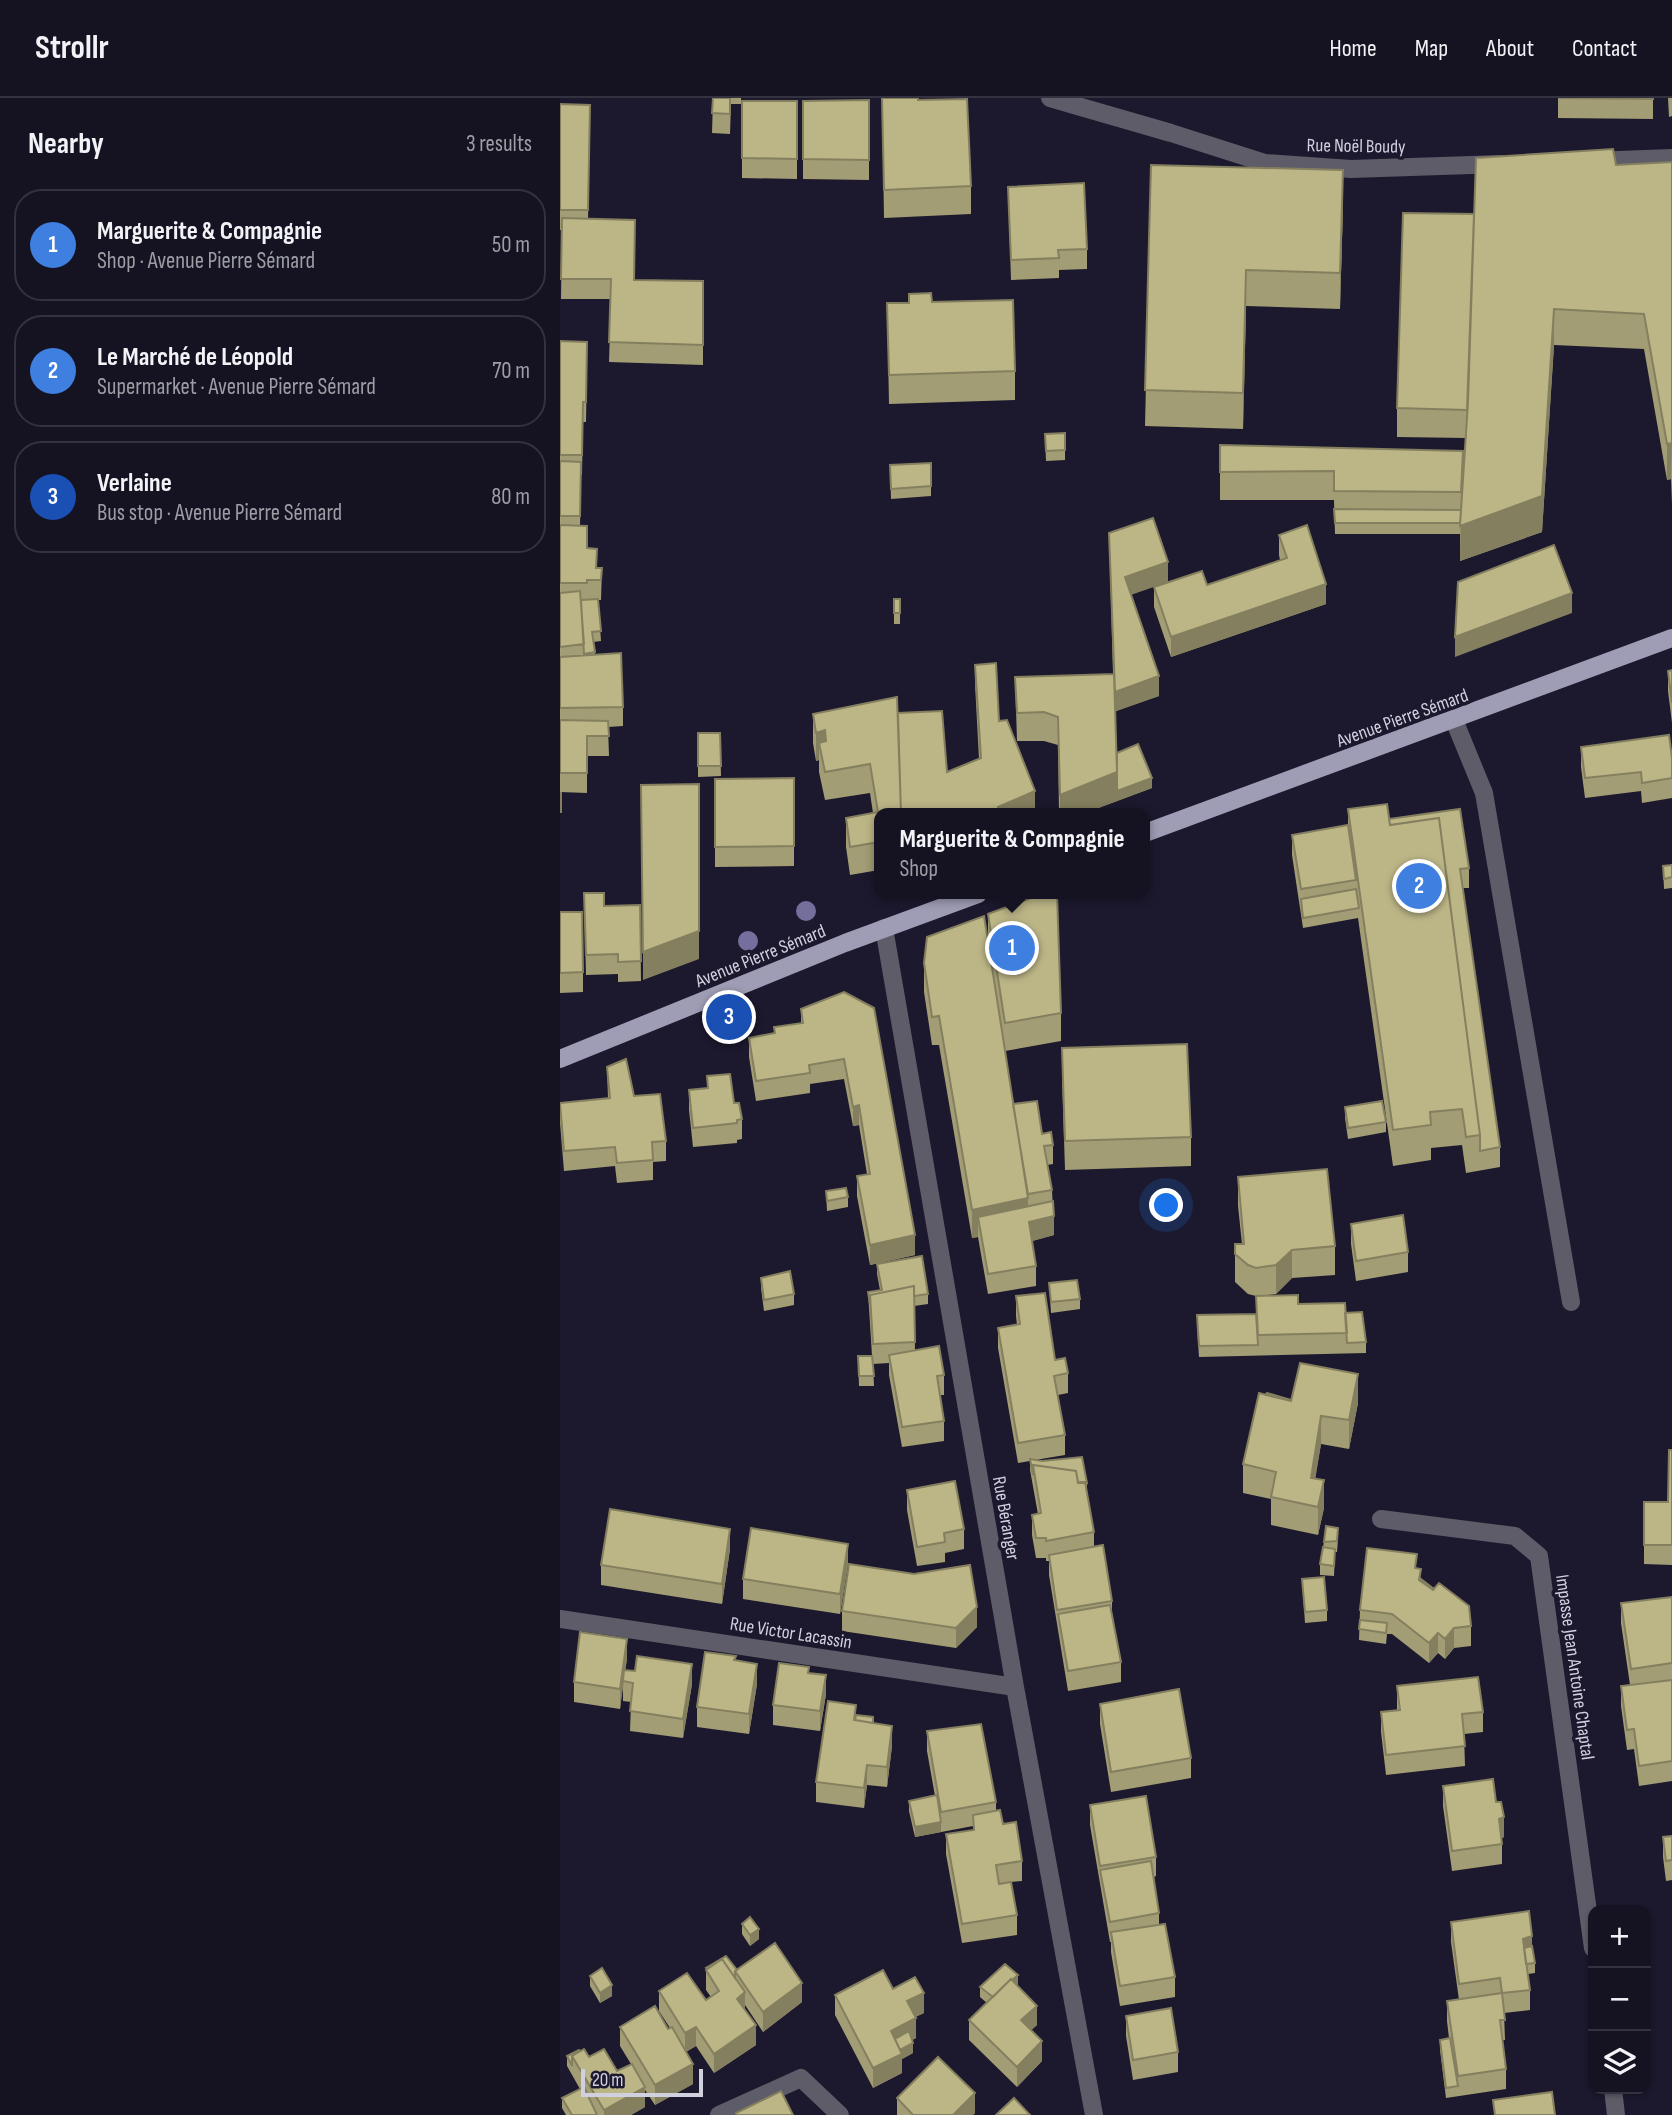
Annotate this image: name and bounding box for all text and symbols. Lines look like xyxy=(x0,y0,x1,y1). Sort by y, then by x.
text: Strollr xyxy=(35,28,109,68)
text: Home xyxy=(1329,34,1377,63)
text: Map xyxy=(1415,34,1448,63)
text: About xyxy=(1486,34,1534,63)
text: Contact xyxy=(1572,34,1637,63)
text: Nearby xyxy=(28,126,104,162)
text: 3 results xyxy=(466,130,532,158)
street label: Rue Noël Boudy xyxy=(1306,134,1406,159)
text: Marguerite & Compagnie xyxy=(97,216,322,247)
text: 1 xyxy=(48,231,58,259)
text: 50 m xyxy=(492,231,530,259)
text: Shop · Avenue Pierre Sémard xyxy=(97,247,315,275)
text: Le Marché de Léopold xyxy=(97,342,293,373)
text: 2 xyxy=(48,357,58,385)
text: 70 m xyxy=(492,357,530,385)
text: Supermarket · Avenue Pierre Sémard xyxy=(97,373,376,401)
text: Verlaine xyxy=(97,468,172,499)
text: 3 xyxy=(48,483,58,511)
text: 80 m xyxy=(491,483,530,511)
text: Bus stop · Avenue Pierre Sémard xyxy=(97,499,342,527)
street label: Avenue Pierre Sémard xyxy=(1333,684,1471,753)
popup xyxy=(874,808,1150,899)
text: Marguerite & Compagnie xyxy=(899,824,1125,855)
text: Shop xyxy=(899,855,938,883)
pin: 2 xyxy=(1396,860,1442,912)
street label: Avenue Pierre Sémard xyxy=(691,920,829,993)
pin: 1 xyxy=(989,922,1035,974)
pin: 3 xyxy=(706,991,752,1043)
your location xyxy=(1149,1188,1183,1222)
street label: Rue Béranger xyxy=(987,1475,1024,1562)
street label: Impasse Jean Antoine Chaptal xyxy=(1550,1573,1599,1761)
street label: Rue Victor Lacassin xyxy=(728,1612,853,1654)
map controls xyxy=(1588,1905,1651,2094)
button: + xyxy=(1588,1905,1651,1968)
button: − xyxy=(1588,1968,1651,2031)
button: layers xyxy=(1588,2031,1651,2094)
scale bar xyxy=(581,2066,704,2098)
text: 20 m xyxy=(592,2069,624,2092)

